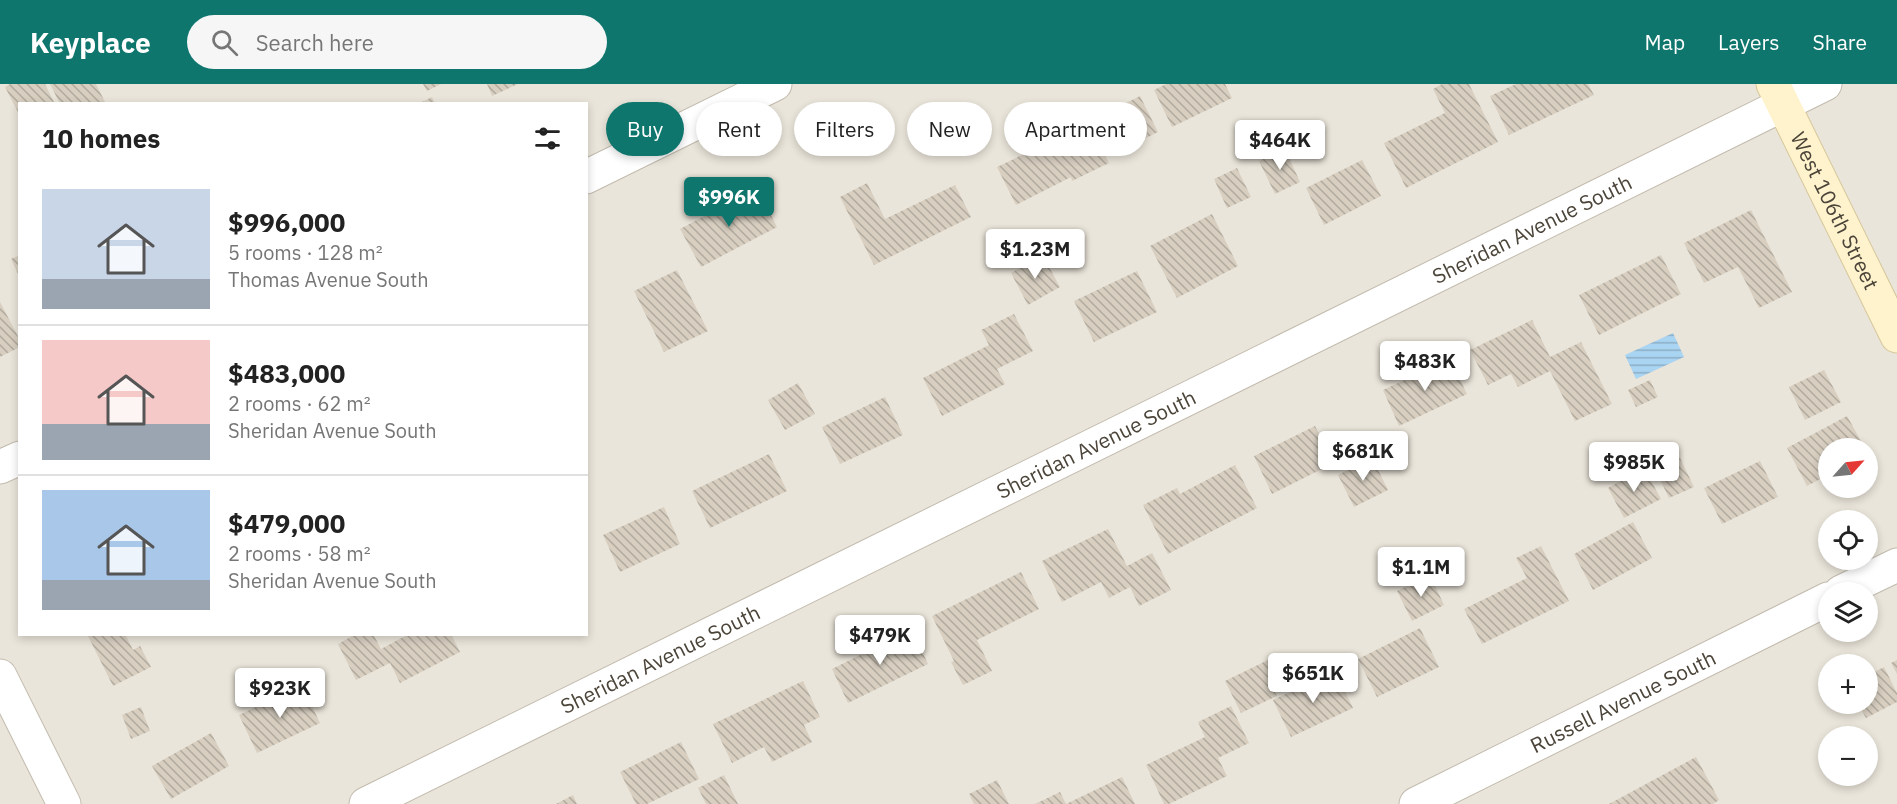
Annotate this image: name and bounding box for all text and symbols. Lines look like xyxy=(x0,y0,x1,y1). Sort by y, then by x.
search box xyxy=(187,15,607,69)
text: Keyplace xyxy=(30,24,151,61)
icon: search xyxy=(208,26,241,59)
text: Search here xyxy=(256,28,374,57)
text: Map xyxy=(1645,28,1685,56)
text: Layers xyxy=(1718,28,1780,56)
text: Share xyxy=(1813,28,1867,56)
chip: Buy xyxy=(606,102,684,156)
chip: Rent xyxy=(696,102,782,156)
chip: Filters xyxy=(794,102,895,156)
chip: New xyxy=(907,102,992,156)
chip: Apartment xyxy=(1004,102,1147,156)
pin: $464K xyxy=(1238,120,1322,171)
text: 10 homes xyxy=(42,121,160,155)
icon: filters xyxy=(531,122,564,155)
text: $464K xyxy=(1249,126,1311,153)
street label: West 106th Street xyxy=(1785,127,1886,294)
street label: Sheridan Avenue South xyxy=(1427,168,1636,290)
pin: $996K xyxy=(687,177,771,228)
text: $996K xyxy=(698,183,760,210)
text: $996,000 xyxy=(228,205,345,239)
icon: home xyxy=(90,213,162,285)
pin: $1.23M xyxy=(986,229,1084,280)
text: $1.23M xyxy=(1000,235,1070,262)
text: 5 rooms · 128 m² xyxy=(228,239,383,266)
text: Thomas Avenue South xyxy=(228,266,429,293)
pin: $483K xyxy=(1383,341,1467,392)
text: $483K xyxy=(1394,347,1456,374)
text: $483,000 xyxy=(228,356,345,390)
icon: home xyxy=(90,364,162,436)
street label: Sheridan Avenue South xyxy=(991,383,1200,505)
text: 2 rooms · 62 m² xyxy=(228,390,371,417)
text: Sheridan Avenue South xyxy=(228,417,437,444)
pin: $681K xyxy=(1321,431,1405,482)
text: $681K xyxy=(1332,437,1394,464)
north arrow xyxy=(1818,438,1878,498)
map controls xyxy=(1818,438,1878,786)
pin: $985K xyxy=(1592,442,1676,493)
text: $985K xyxy=(1603,448,1665,475)
text: $479,000 xyxy=(228,506,345,540)
button: locate xyxy=(1818,510,1878,570)
icon: home xyxy=(90,514,162,586)
text: 2 rooms · 58 m² xyxy=(228,540,371,567)
pin: $1.1M xyxy=(1379,547,1463,598)
text: $1.1M xyxy=(1392,553,1450,580)
text: Sheridan Avenue South xyxy=(228,567,437,594)
button: layers xyxy=(1818,582,1878,642)
street label: Sheridan Avenue South xyxy=(556,598,765,720)
pin: $479K xyxy=(838,615,922,666)
text: $479K xyxy=(849,621,911,648)
street label: Russell Avenue South xyxy=(1525,643,1720,759)
pin: $651K xyxy=(1271,653,1355,704)
button: + xyxy=(1818,654,1878,714)
text: $651K xyxy=(1282,659,1344,686)
pin: $923K xyxy=(238,668,322,719)
text: $923K xyxy=(249,674,311,701)
button: − xyxy=(1818,726,1878,786)

